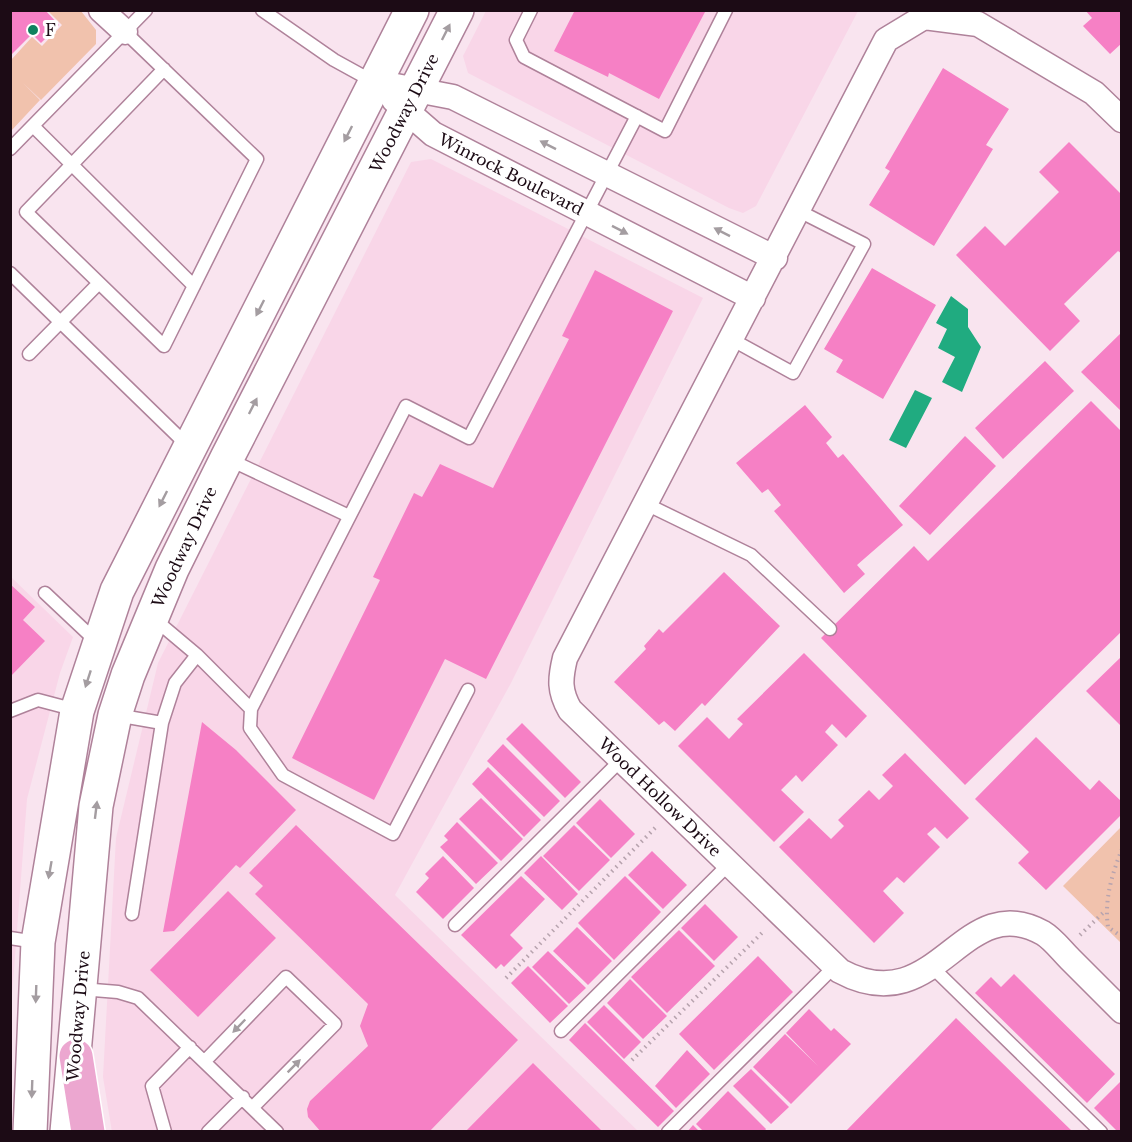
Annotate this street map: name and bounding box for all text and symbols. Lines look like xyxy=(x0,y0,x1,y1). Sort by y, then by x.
place label: F xyxy=(45,20,56,40)
marker: F xyxy=(26,23,40,37)
one-way arrow xyxy=(441,23,451,40)
street label: Woodway Drive xyxy=(365,50,443,177)
one-way arrow xyxy=(344,126,353,143)
street label: Winrock Boulevard xyxy=(434,128,587,219)
one-way arrow xyxy=(539,140,556,150)
one-way arrow xyxy=(612,225,629,235)
one-way arrow xyxy=(714,228,731,237)
one-way arrow xyxy=(255,300,264,317)
one-way arrow xyxy=(248,398,258,415)
street label: Woodway Drive xyxy=(147,483,221,612)
one-way arrow xyxy=(158,491,167,508)
one-way arrow xyxy=(83,670,92,688)
street label: Wood Hollow Drive xyxy=(594,733,725,861)
one-way arrow xyxy=(92,800,101,819)
one-way arrow xyxy=(45,860,54,879)
street label: Woodway Drive xyxy=(62,950,94,1083)
one-way arrow xyxy=(31,984,40,1003)
one-way arrow xyxy=(233,1018,246,1033)
one-way arrow xyxy=(287,1059,301,1073)
one-way arrow xyxy=(27,1079,36,1098)

